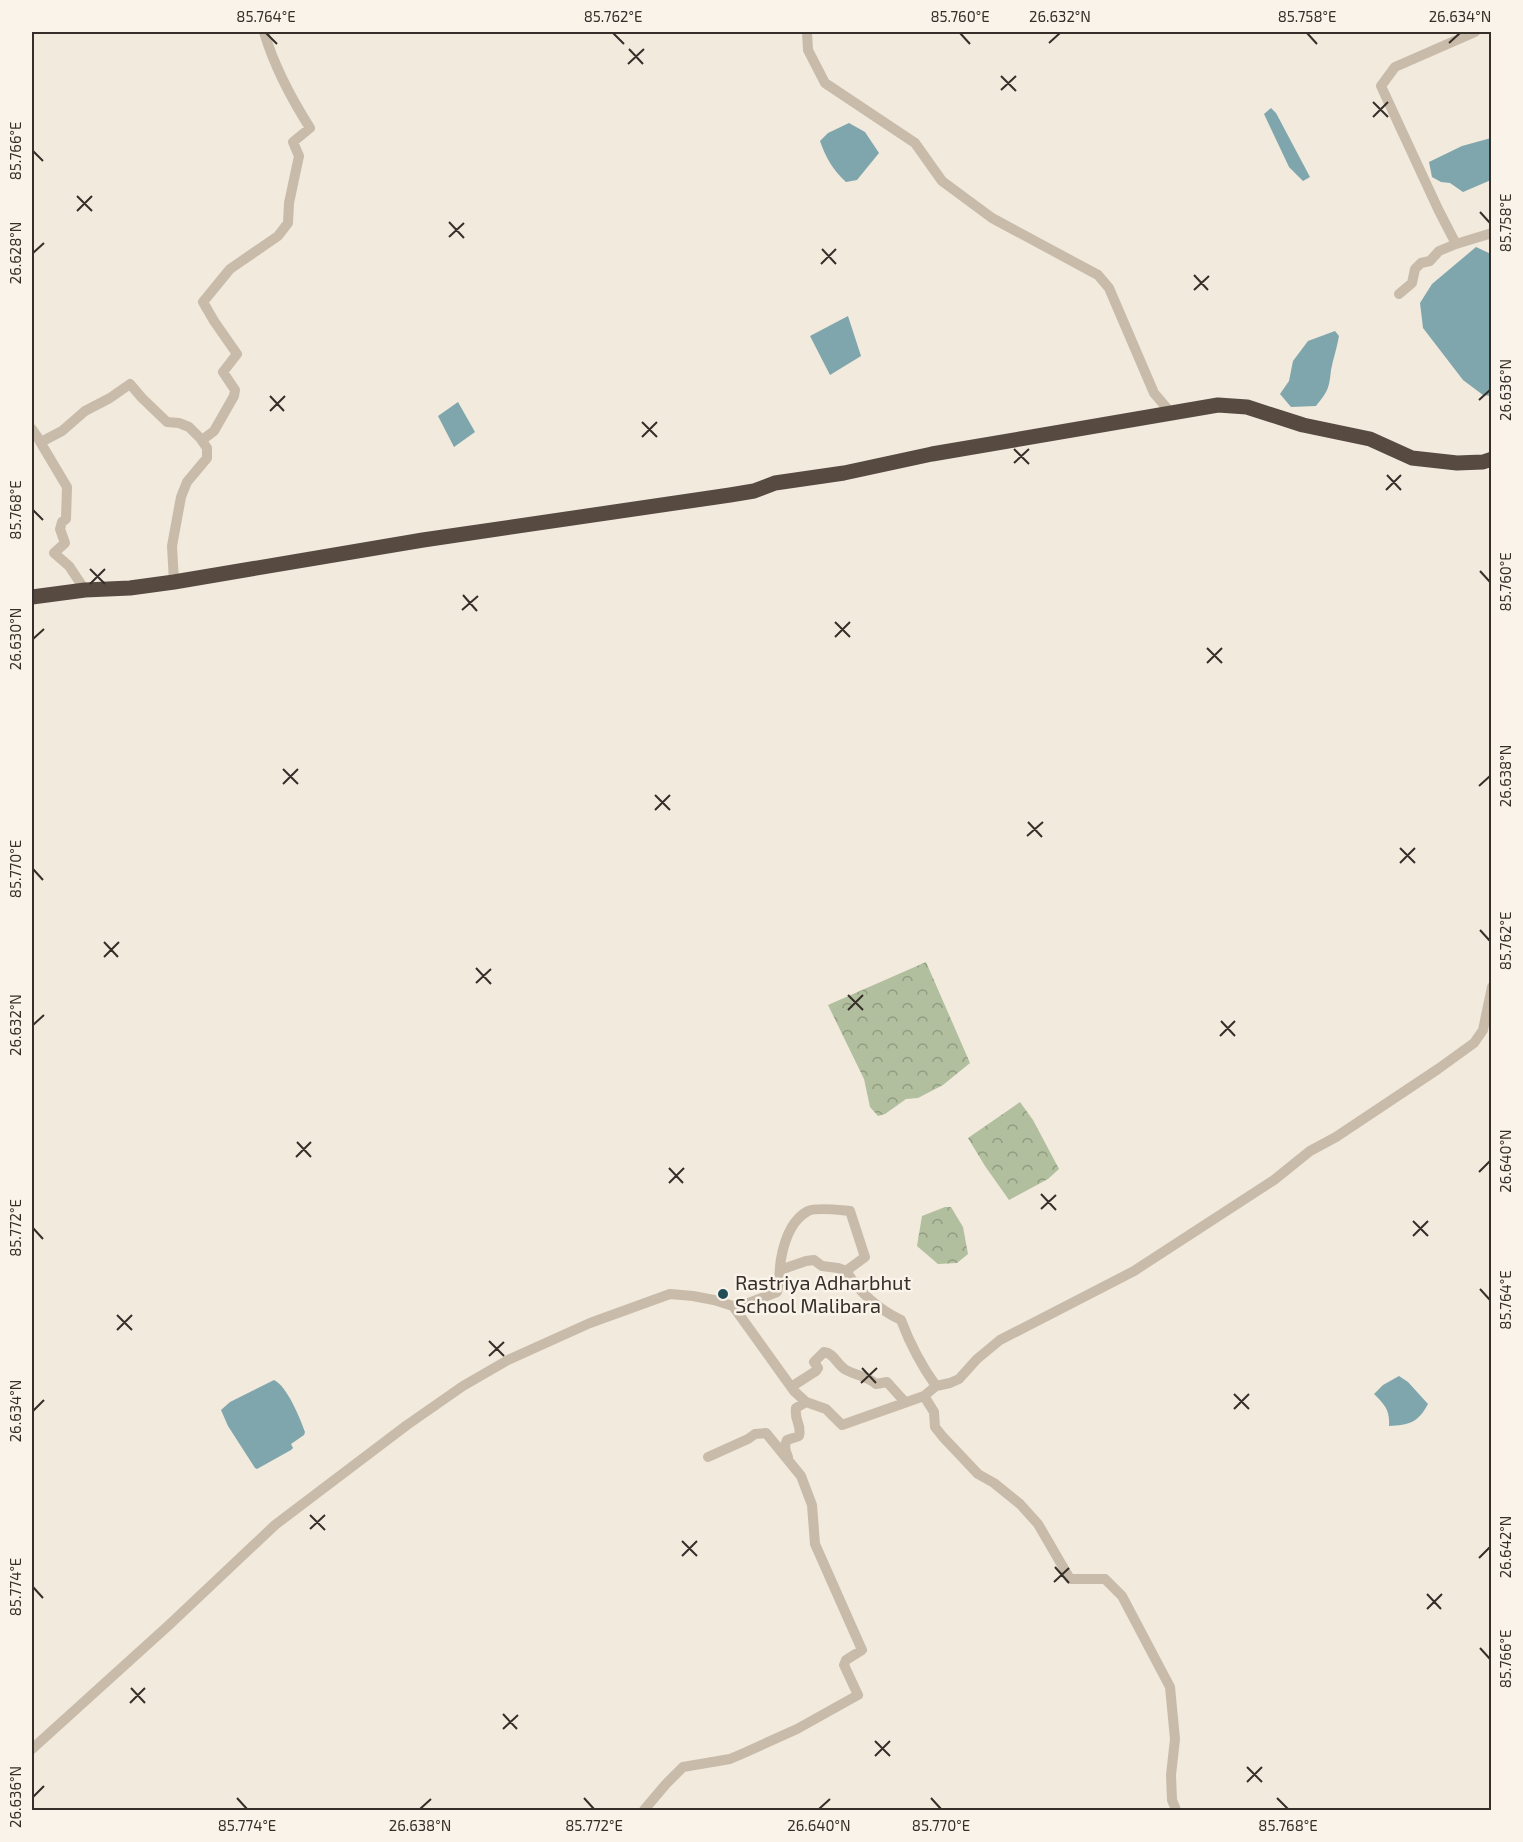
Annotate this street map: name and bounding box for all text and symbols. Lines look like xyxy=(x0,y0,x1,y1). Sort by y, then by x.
text: 85.764°E xyxy=(236,7,296,25)
text: 85.762°E xyxy=(584,7,642,25)
text: 85.760°E xyxy=(930,7,990,25)
text: 26.632°N xyxy=(1029,7,1091,25)
text: 85.758°E xyxy=(1278,7,1336,25)
text: 26.634°N xyxy=(1429,7,1491,25)
text: 85.766°E xyxy=(6,122,24,180)
text: 85.758°E xyxy=(1496,194,1514,252)
text: 26.628°N xyxy=(6,222,24,284)
text: 26.636°N xyxy=(1496,359,1514,421)
text: 85.768°E xyxy=(6,480,24,540)
text: 85.760°E xyxy=(1496,552,1514,612)
text: 26.630°N xyxy=(6,608,24,670)
text: 26.638°N xyxy=(1496,745,1514,807)
text: 85.770°E xyxy=(6,840,24,898)
text: 85.762°E xyxy=(1496,912,1514,970)
text: 26.632°N xyxy=(6,994,24,1056)
text: 26.640°N xyxy=(1496,1129,1514,1193)
text: 85.772°E xyxy=(6,1199,24,1257)
place label: Rastriya Adharbhut School Malibara xyxy=(735,1270,911,1317)
text: 85.764°E xyxy=(1496,1270,1514,1330)
marker: Rastriya Adharbhut School Malibara xyxy=(716,1287,730,1301)
text: 26.634°N xyxy=(6,1380,24,1442)
text: 26.642°N xyxy=(1496,1516,1514,1578)
text: 85.774°E xyxy=(6,1558,24,1616)
text: 85.766°E xyxy=(1496,1630,1514,1688)
text: 26.636°N xyxy=(6,1766,24,1828)
text: 85.774°E xyxy=(218,1816,276,1834)
text: 26.638°N xyxy=(389,1816,451,1834)
text: 85.772°E xyxy=(565,1816,623,1834)
text: 26.640°N xyxy=(787,1816,851,1834)
text: 85.770°E xyxy=(912,1816,970,1834)
text: 85.768°E xyxy=(1258,1816,1318,1834)

